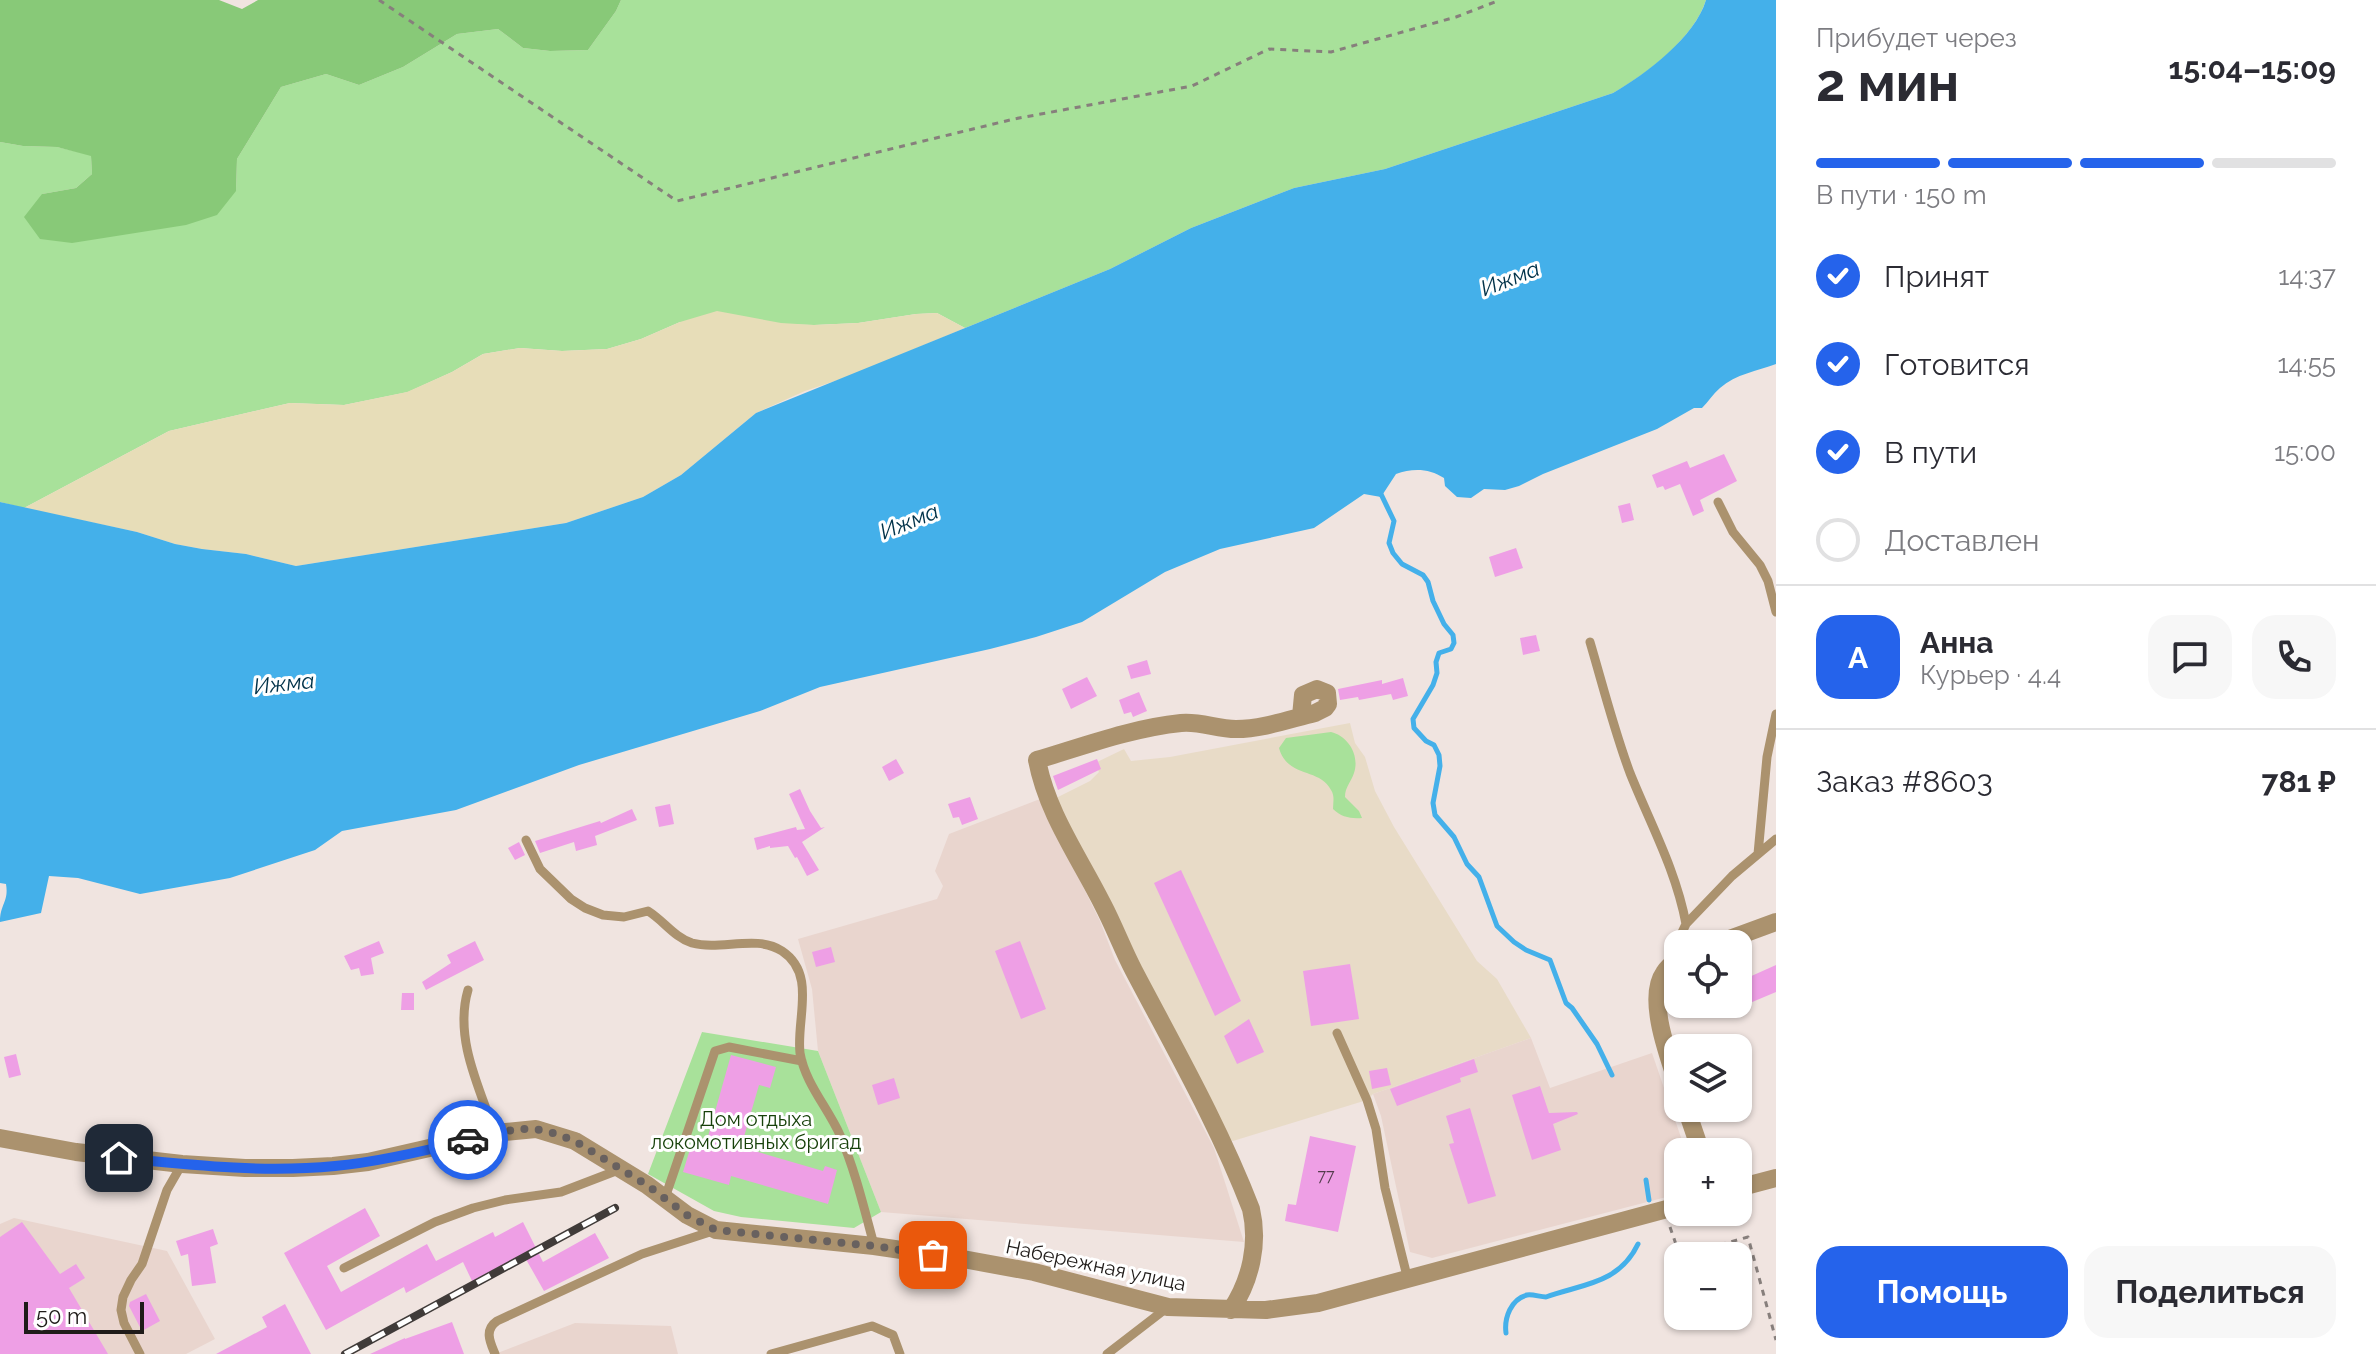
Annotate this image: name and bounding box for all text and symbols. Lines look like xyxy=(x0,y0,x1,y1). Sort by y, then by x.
text: Прибудет через xyxy=(1816,23,2017,53)
text: 15:04–15:09 xyxy=(2169,51,2336,86)
text: 2 мин xyxy=(1816,52,1959,113)
text: В пути · 150 m xyxy=(1816,180,1987,210)
icon: check xyxy=(1816,254,1860,298)
water label: Ижма xyxy=(1477,255,1543,301)
text: Принят xyxy=(1884,259,1989,294)
text: 14:37 xyxy=(2278,261,2336,291)
icon: check xyxy=(1816,342,1860,386)
text: Готовится xyxy=(1884,347,2030,382)
text: 14:55 xyxy=(2277,349,2336,379)
icon: check xyxy=(1816,430,1860,474)
text: В пути xyxy=(1884,435,1977,470)
text: 15:00 xyxy=(2274,437,2336,467)
water label: Ижма xyxy=(876,498,942,544)
text: Доставлен xyxy=(1884,523,2040,558)
button: chat xyxy=(2148,615,2232,699)
button: phone xyxy=(2252,615,2336,699)
text: Анна xyxy=(1920,625,1994,660)
text: А xyxy=(1848,640,1868,675)
text: Курьер · 4.4 xyxy=(1920,660,2061,690)
water label: Ижма xyxy=(252,667,316,699)
text: Заказ #8603 xyxy=(1816,764,1993,799)
text: 781 ₽ xyxy=(2262,764,2336,799)
map controls xyxy=(1664,930,1752,1330)
button: locate xyxy=(1664,930,1752,1018)
button: layers xyxy=(1664,1034,1752,1122)
courier xyxy=(428,1100,508,1180)
park label: Дом отдыха локомотивных бригад xyxy=(651,1107,862,1154)
icon: car xyxy=(446,1118,490,1162)
pin xyxy=(85,1124,153,1192)
icon: home xyxy=(97,1136,141,1180)
button: + xyxy=(1664,1138,1752,1226)
house number: 77 xyxy=(1317,1166,1335,1185)
pin xyxy=(899,1221,967,1289)
icon: bag xyxy=(911,1233,955,1277)
street label: Набережная улица xyxy=(1004,1234,1188,1296)
button: − xyxy=(1664,1242,1752,1330)
button: Помощь xyxy=(1816,1246,2068,1338)
button: Поделиться xyxy=(2084,1246,2336,1338)
scale bar xyxy=(24,1298,144,1334)
text: 50 m xyxy=(36,1303,87,1329)

